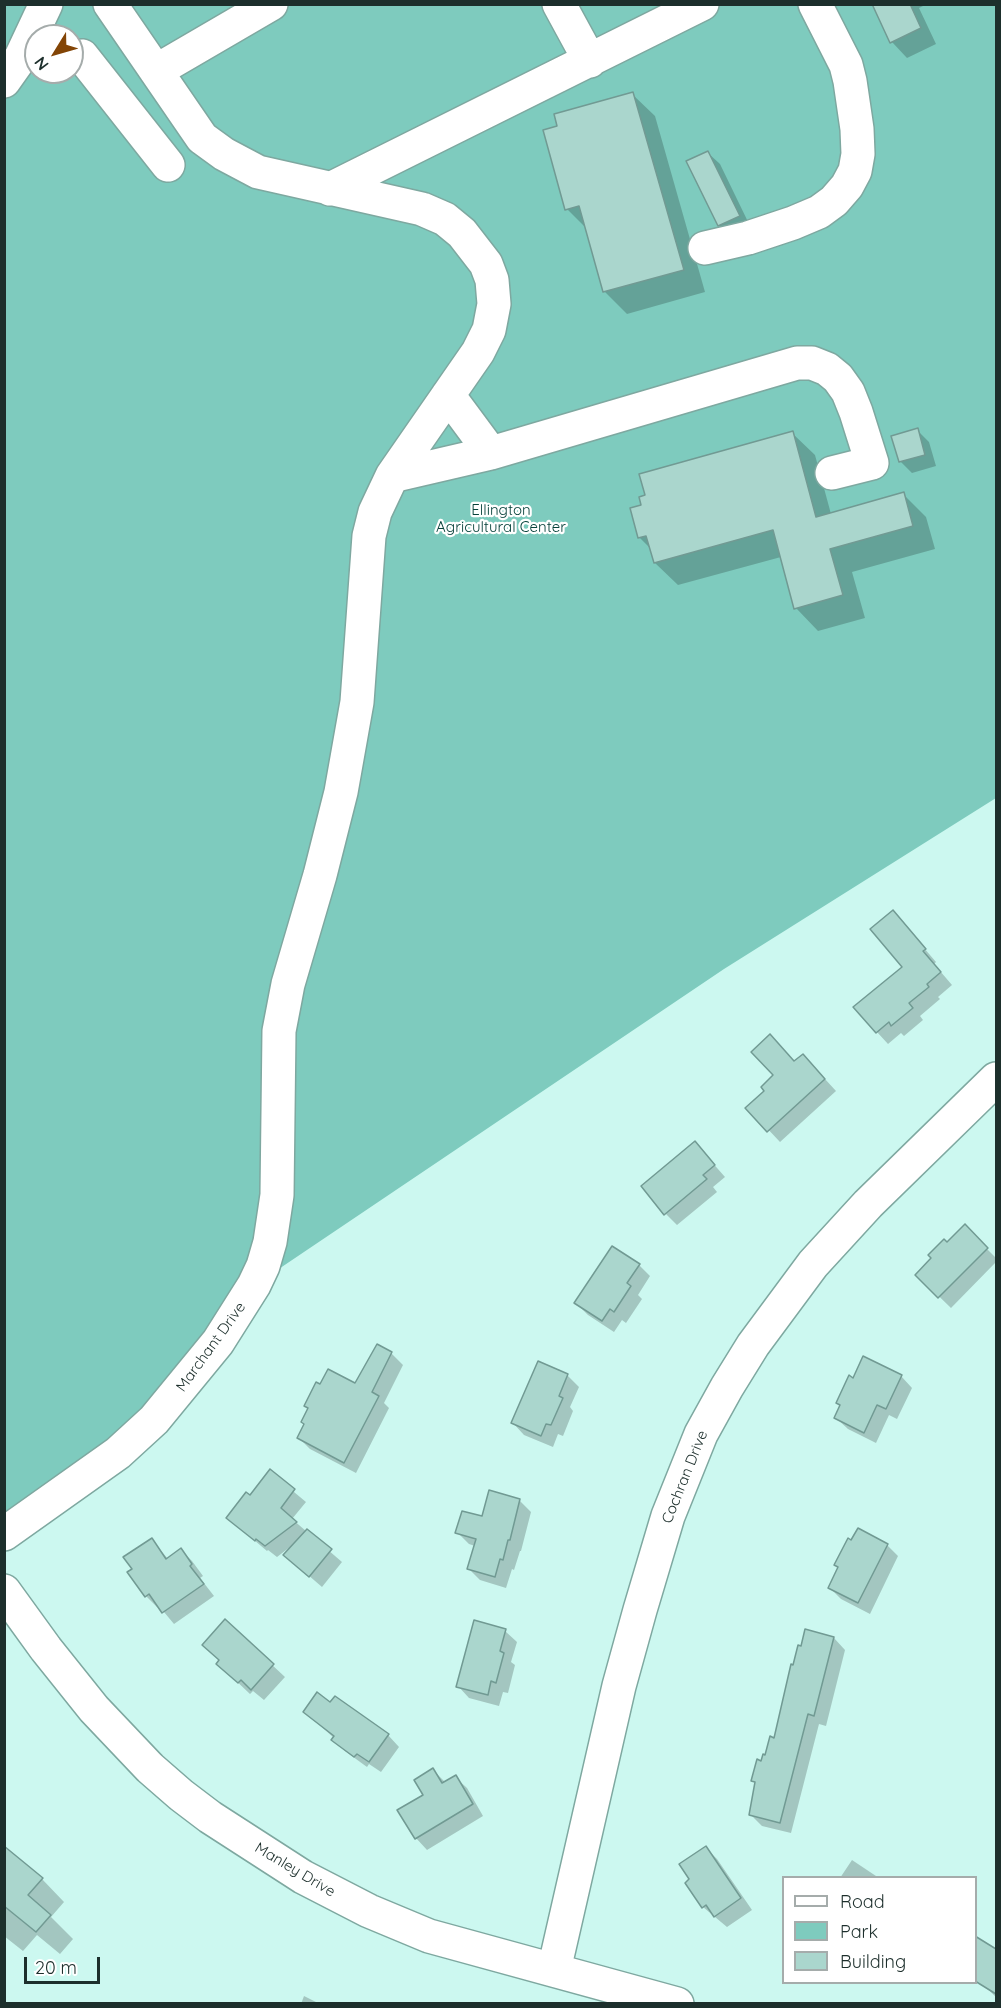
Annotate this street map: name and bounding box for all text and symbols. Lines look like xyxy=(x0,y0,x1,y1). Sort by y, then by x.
north arrow xyxy=(24,24,84,84)
text: N xyxy=(30,53,53,74)
park label: Ellington Agricultural Center xyxy=(436,501,566,536)
street label: Marchant Drive xyxy=(172,1299,250,1395)
street label: Cochran Drive xyxy=(658,1428,712,1526)
street label: Manley Drive xyxy=(252,1839,338,1901)
legend xyxy=(782,1876,977,1984)
text: Road xyxy=(840,1890,885,1913)
text: Park xyxy=(840,1920,878,1943)
scale bar xyxy=(27,1945,104,1983)
text: Building xyxy=(840,1950,906,1973)
text: 20 m xyxy=(35,1956,77,1979)

